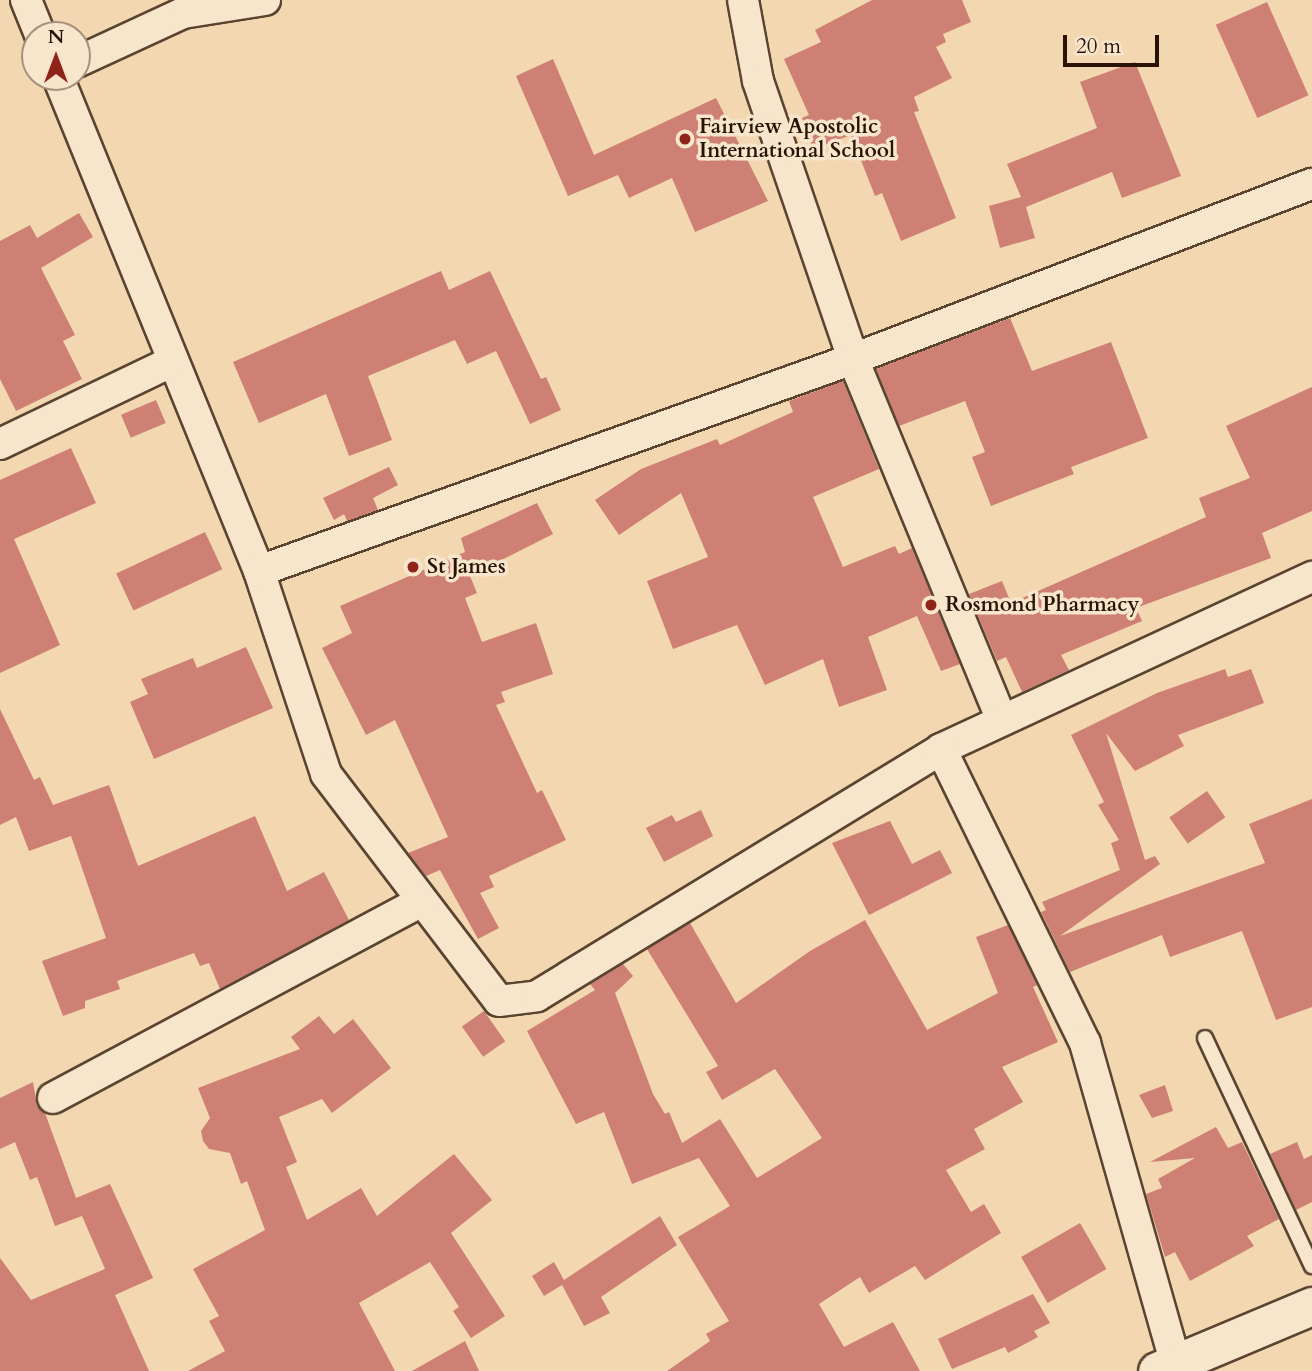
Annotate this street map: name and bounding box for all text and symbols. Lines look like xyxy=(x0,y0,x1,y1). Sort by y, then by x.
north arrow xyxy=(21,21,91,91)
scale bar xyxy=(1067,21,1163,65)
text: N xyxy=(48,24,64,50)
text: 20 m xyxy=(1076,32,1121,61)
place label: Fairview Apostolic International School xyxy=(699,114,895,164)
marker: Fairview Apostolic International School xyxy=(677,131,693,147)
place label: St James xyxy=(427,554,506,580)
marker: St James xyxy=(405,559,421,575)
place label: Rosmond Pharmacy xyxy=(945,592,1139,618)
marker: Rosmond Pharmacy xyxy=(923,597,939,613)

